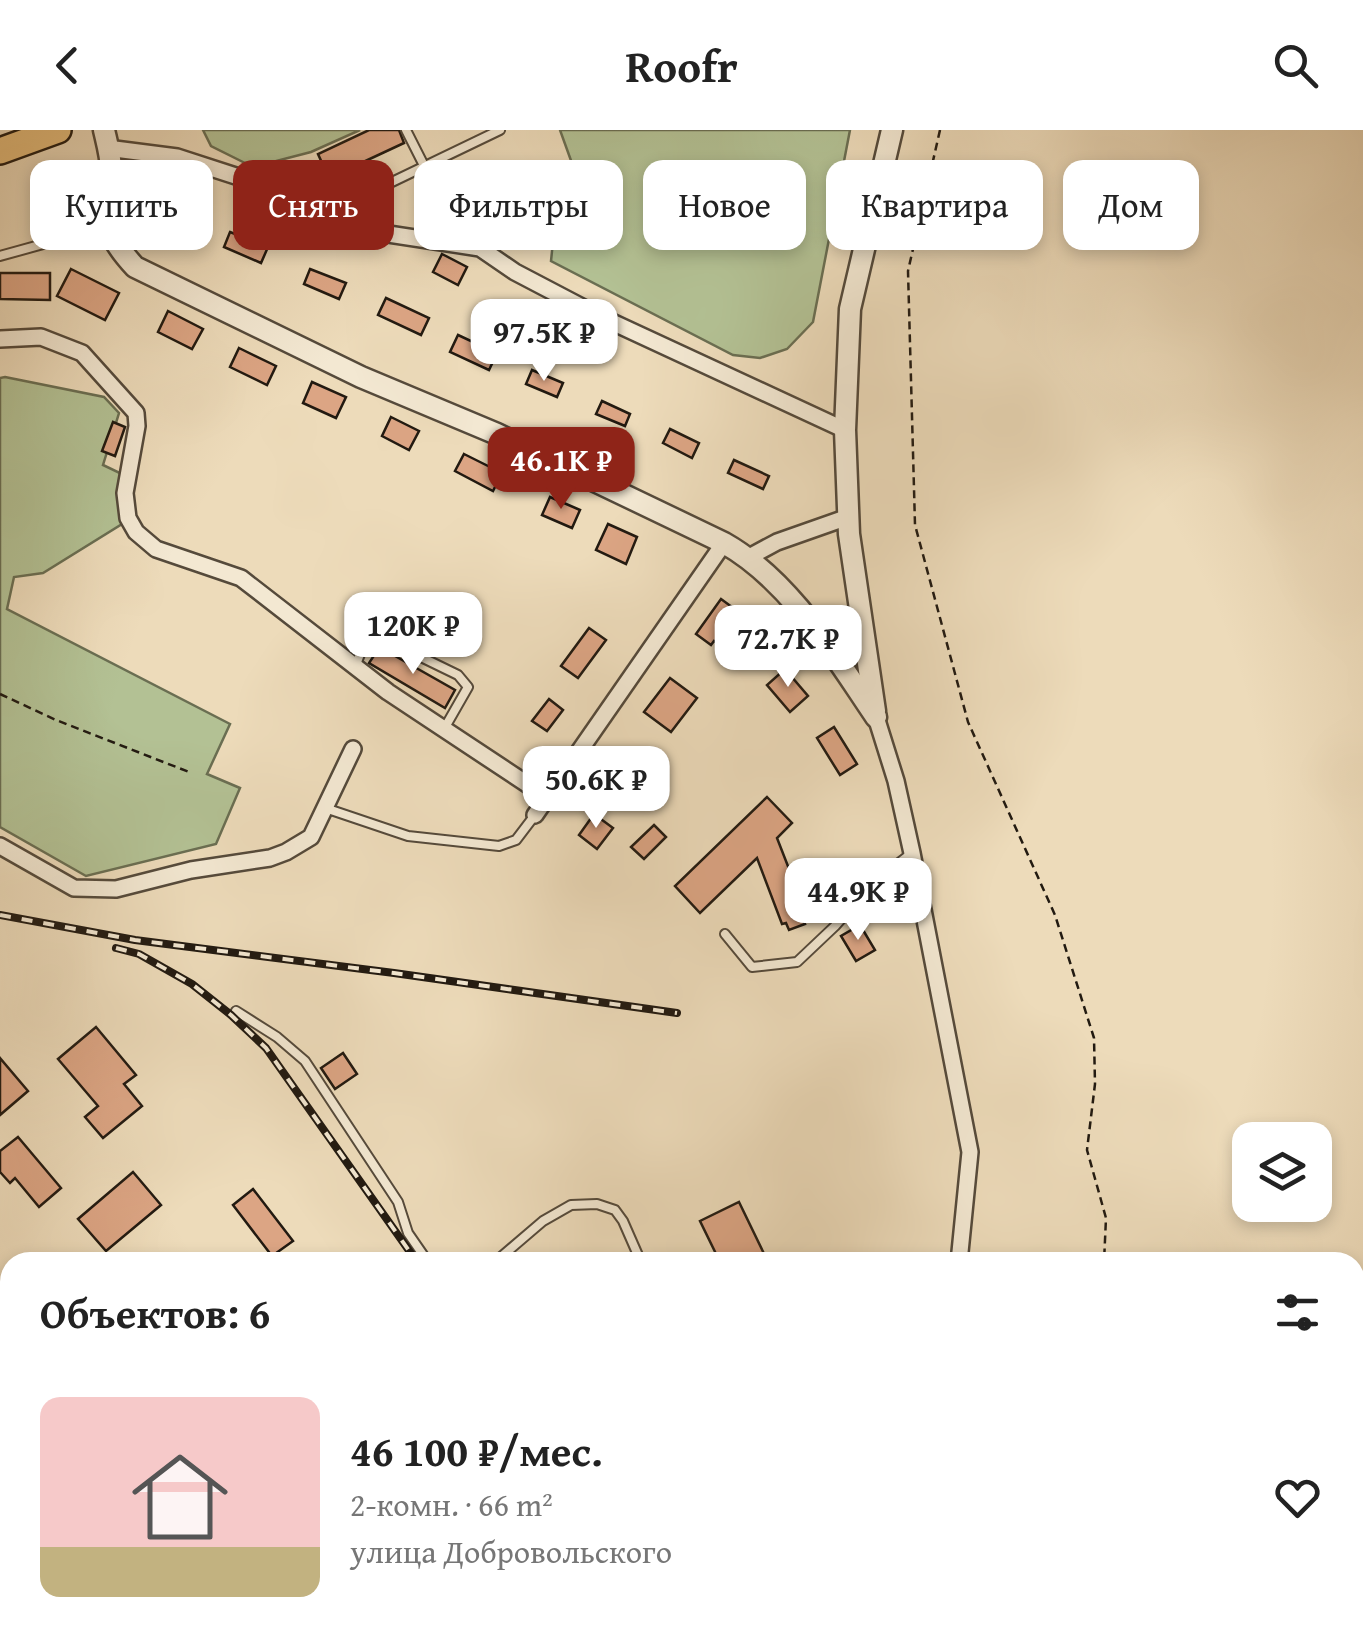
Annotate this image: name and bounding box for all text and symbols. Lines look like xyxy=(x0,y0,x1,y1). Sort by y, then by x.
text: Roofr xyxy=(625,33,738,98)
icon: back xyxy=(40,38,95,93)
icon: search xyxy=(1268,38,1323,93)
chip: Купить xyxy=(30,160,213,250)
chip: Снять xyxy=(233,160,394,250)
chip: Фильтры xyxy=(414,160,623,250)
chip: Новое xyxy=(643,160,806,250)
chip: Квартира xyxy=(826,160,1043,250)
chip: Дом xyxy=(1063,160,1199,250)
pin: 97.5K ₽ xyxy=(452,299,636,384)
text: 97.5K ₽ xyxy=(493,308,595,355)
pin: 46.1K ₽ xyxy=(469,427,653,512)
text: 46.1K ₽ xyxy=(510,436,612,483)
pin: 120K ₽ xyxy=(332,592,494,677)
text: 120K ₽ xyxy=(366,601,460,648)
pin: 72.7K ₽ xyxy=(696,605,880,690)
text: 72.7K ₽ xyxy=(737,614,839,661)
pin: 50.6K ₽ xyxy=(504,746,688,831)
text: 50.6K ₽ xyxy=(545,755,647,802)
pin: 44.9K ₽ xyxy=(766,858,950,943)
text: 44.9K ₽ xyxy=(807,867,909,914)
map controls xyxy=(1232,1122,1332,1222)
button: layers xyxy=(1232,1122,1332,1222)
text: Объектов: 6 xyxy=(40,1282,270,1343)
icon: filters xyxy=(1270,1285,1325,1340)
text: 46 100 ₽/мес. xyxy=(350,1420,603,1481)
icon: home xyxy=(120,1437,240,1557)
icon: heart xyxy=(1270,1470,1325,1525)
text: 2-комн. · 66 m² xyxy=(350,1481,553,1528)
text: улица Добровольского xyxy=(350,1528,672,1575)

